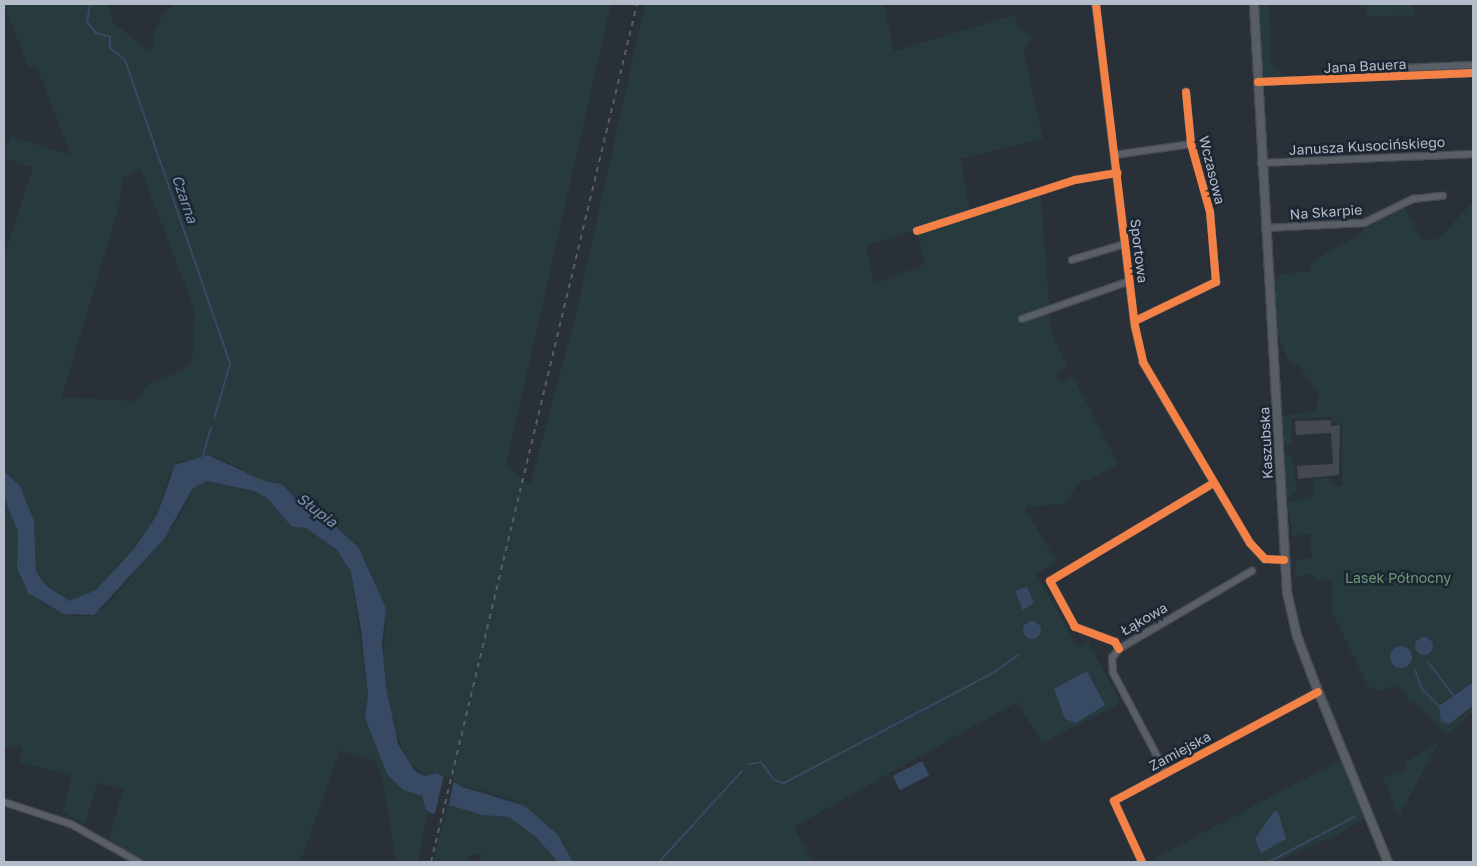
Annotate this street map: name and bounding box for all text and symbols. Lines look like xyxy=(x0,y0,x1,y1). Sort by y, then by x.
street label: Jana Bauera xyxy=(1323,55,1407,77)
street label: Wczasowa xyxy=(1195,134,1229,206)
street label: Janusza Kusocińskiego xyxy=(1288,134,1446,158)
water label: Czarna xyxy=(168,173,202,225)
street label: Na Skarpie xyxy=(1289,201,1363,223)
street label: Sportowa xyxy=(1127,218,1151,284)
street label: Kaszubska xyxy=(1256,407,1276,479)
water label: Słupia xyxy=(293,489,341,531)
park label: Lasek Północny xyxy=(1345,570,1451,586)
street label: Łąkowa xyxy=(1118,599,1170,639)
street label: Zamiejska xyxy=(1146,728,1214,774)

